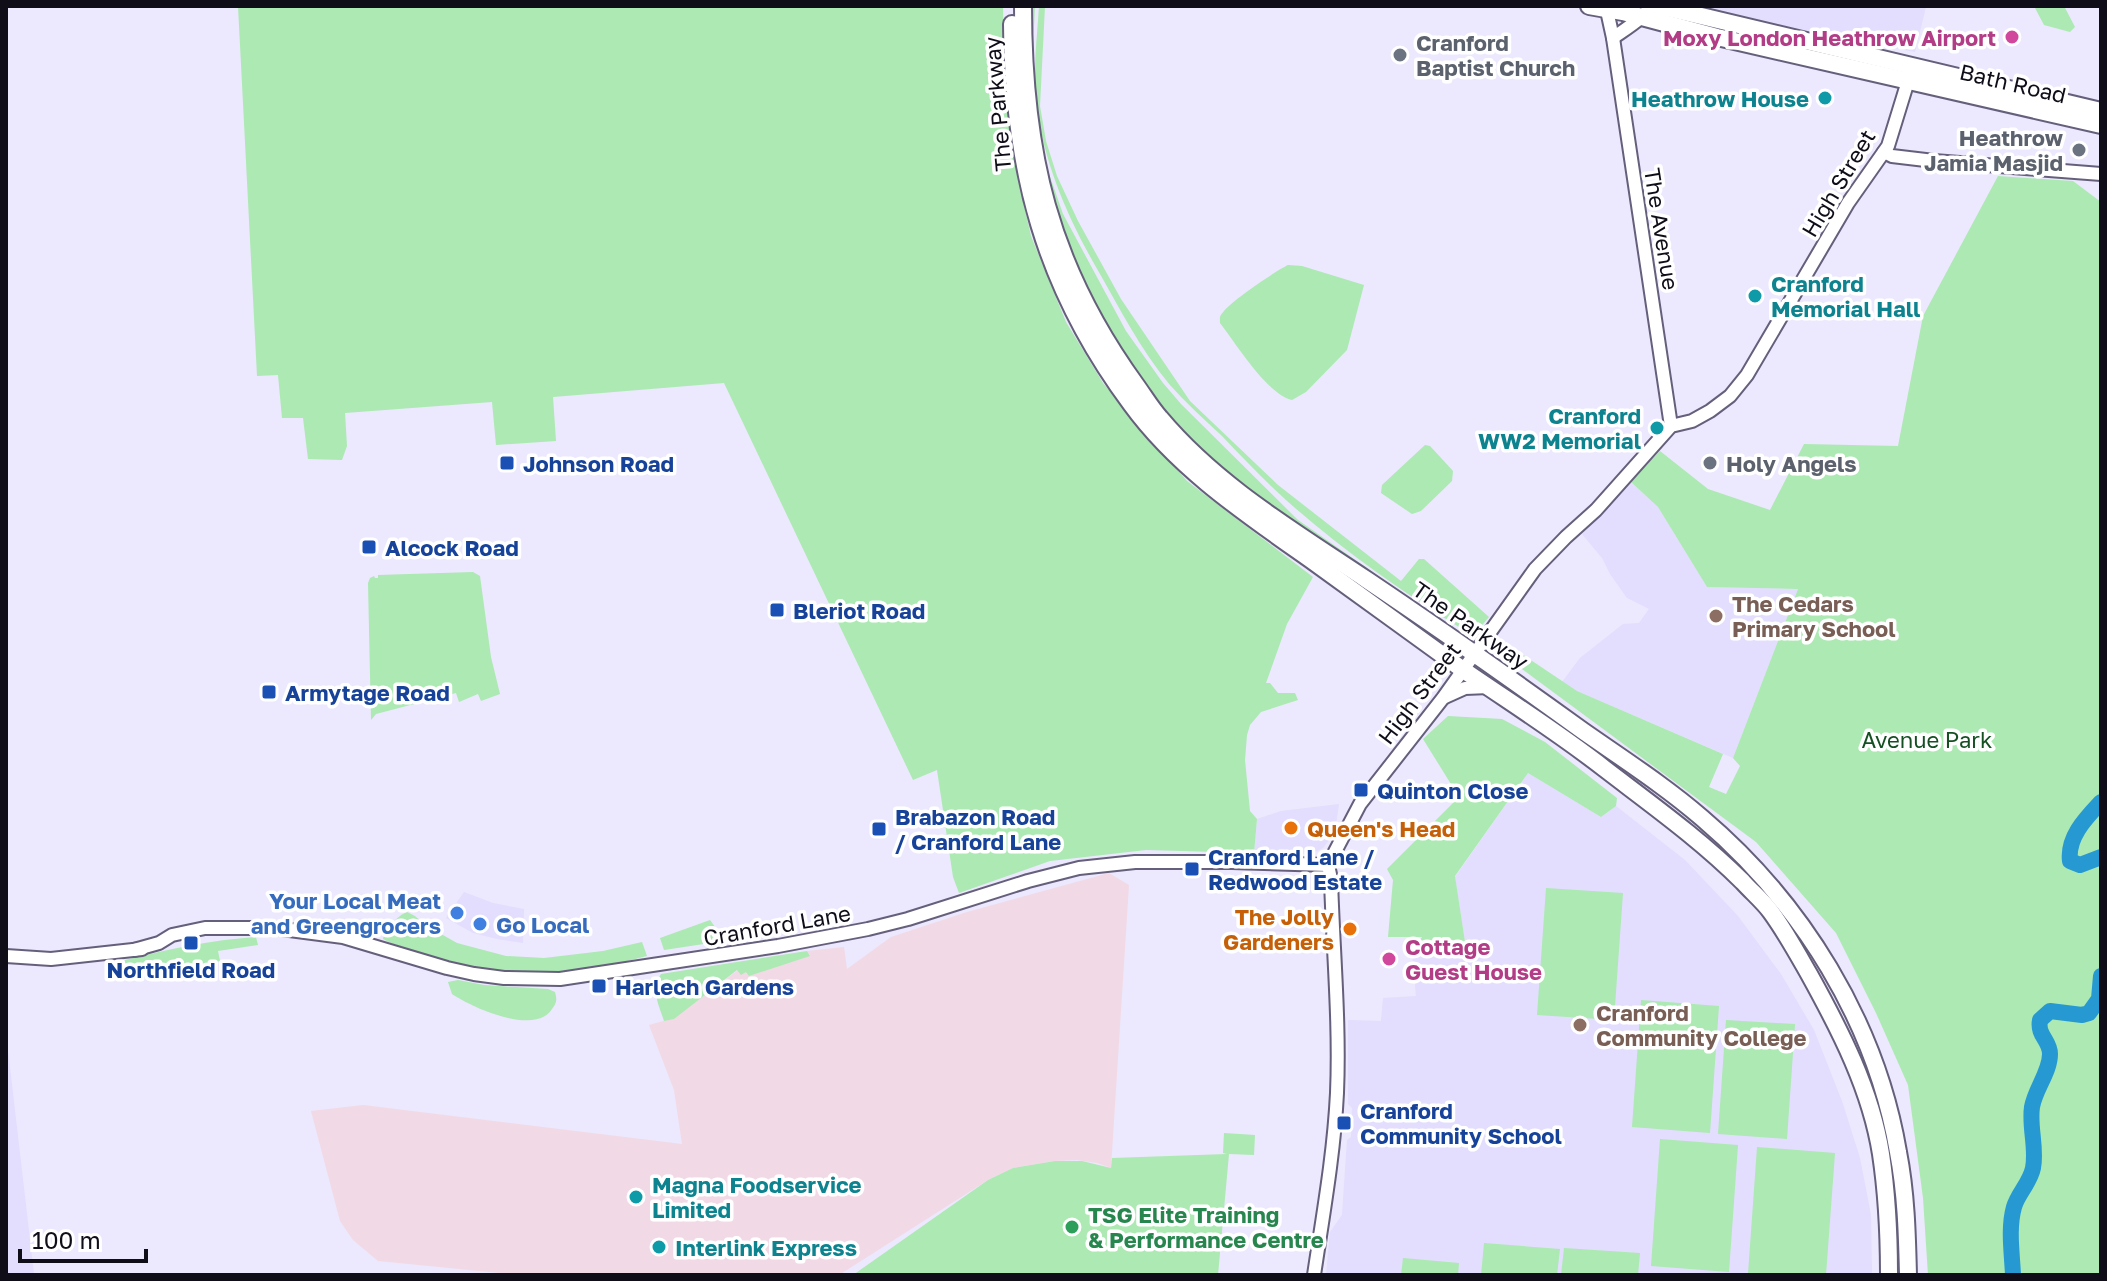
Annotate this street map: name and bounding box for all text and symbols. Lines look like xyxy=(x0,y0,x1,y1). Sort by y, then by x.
place label: Moxy London Heathrow Airport xyxy=(1663,24,1996,51)
marker: Moxy London Heathrow Airport xyxy=(2003,28,2021,46)
place label: Cranford Baptist Church xyxy=(1416,29,1575,81)
street label: The Parkway xyxy=(978,36,1016,172)
marker: Cranford Baptist Church xyxy=(1391,46,1409,64)
street label: Bath Road xyxy=(1957,58,2069,108)
place label: Heathrow House xyxy=(1631,85,1809,112)
marker: Heathrow House xyxy=(1816,89,1834,107)
street label: High Street xyxy=(1795,124,1881,242)
place label: Heathrow Jamia Masjid xyxy=(1924,124,2064,176)
marker: Heathrow Jamia Masjid xyxy=(2070,141,2088,159)
street label: The Avenue xyxy=(1639,166,1685,292)
place label: Cranford Memorial Hall xyxy=(1771,270,1920,322)
marker: Cranford Memorial Hall xyxy=(1746,287,1764,305)
place label: Cranford WW2 Memorial xyxy=(1478,402,1641,454)
marker: Cranford WW2 Memorial xyxy=(1648,419,1666,437)
place label: Johnson Road xyxy=(523,450,674,477)
place label: Holy Angels xyxy=(1726,450,1857,477)
marker: Johnson Road xyxy=(498,454,516,472)
marker: Holy Angels xyxy=(1701,454,1719,472)
place label: Alcock Road xyxy=(385,534,519,561)
marker: Alcock Road xyxy=(360,538,378,556)
street label: The Parkway xyxy=(1408,575,1534,675)
place label: The Cedars Primary School xyxy=(1732,590,1896,642)
place label: Bleriot Road xyxy=(793,597,925,624)
marker: Bleriot Road xyxy=(768,601,786,619)
marker: The Cedars Primary School xyxy=(1707,607,1725,625)
street label: High Street xyxy=(1372,637,1466,749)
place label: Armytage Road xyxy=(285,679,450,706)
marker: Armytage Road xyxy=(260,683,278,701)
park label: Avenue Park xyxy=(1862,726,1992,753)
place label: Quinton Close xyxy=(1377,777,1529,804)
marker: Quinton Close xyxy=(1352,781,1370,799)
place label: Brabazon Road / Cranford Lane xyxy=(895,803,1061,855)
place label: Queen's Head xyxy=(1307,815,1455,842)
marker: Queen's Head xyxy=(1282,819,1300,837)
marker: Brabazon Road / Cranford Lane xyxy=(870,820,888,838)
place label: Cranford Lane / Redwood Estate xyxy=(1208,843,1382,895)
marker: Cranford Lane / Redwood Estate xyxy=(1183,860,1201,878)
place label: Your Local Meat and Greengrocers xyxy=(251,887,441,939)
street label: Cranford Lane xyxy=(701,899,853,951)
place label: The Jolly Gardeners xyxy=(1223,903,1334,955)
marker: Your Local Meat and Greengrocers xyxy=(448,904,466,922)
place label: Go Local xyxy=(496,911,589,938)
marker: Go Local xyxy=(471,915,489,933)
marker: The Jolly Gardeners xyxy=(1341,920,1359,938)
place label: Cottage Guest House xyxy=(1405,933,1542,985)
marker: Northfield Road xyxy=(182,934,200,952)
marker: Cottage Guest House xyxy=(1380,950,1398,968)
place label: Northfield Road xyxy=(107,956,275,983)
place label: Harlech Gardens xyxy=(615,973,794,1000)
marker: Harlech Gardens xyxy=(590,977,608,995)
place label: Cranford Community College xyxy=(1596,999,1806,1051)
marker: Cranford Community College xyxy=(1571,1016,1589,1034)
place label: Cranford Community School xyxy=(1360,1097,1562,1149)
marker: Cranford Community School xyxy=(1335,1114,1353,1132)
place label: Magna Foodservice Limited xyxy=(652,1171,862,1223)
marker: Magna Foodservice Limited xyxy=(627,1188,645,1206)
place label: TSG Elite Training & Performance Centre xyxy=(1088,1201,1324,1253)
scale bar xyxy=(20,1213,146,1263)
marker: TSG Elite Training & Performance Centre xyxy=(1063,1218,1081,1236)
text: 100 m xyxy=(32,1225,101,1254)
place label: Interlink Express xyxy=(675,1234,857,1261)
marker: Interlink Express xyxy=(650,1238,668,1256)

